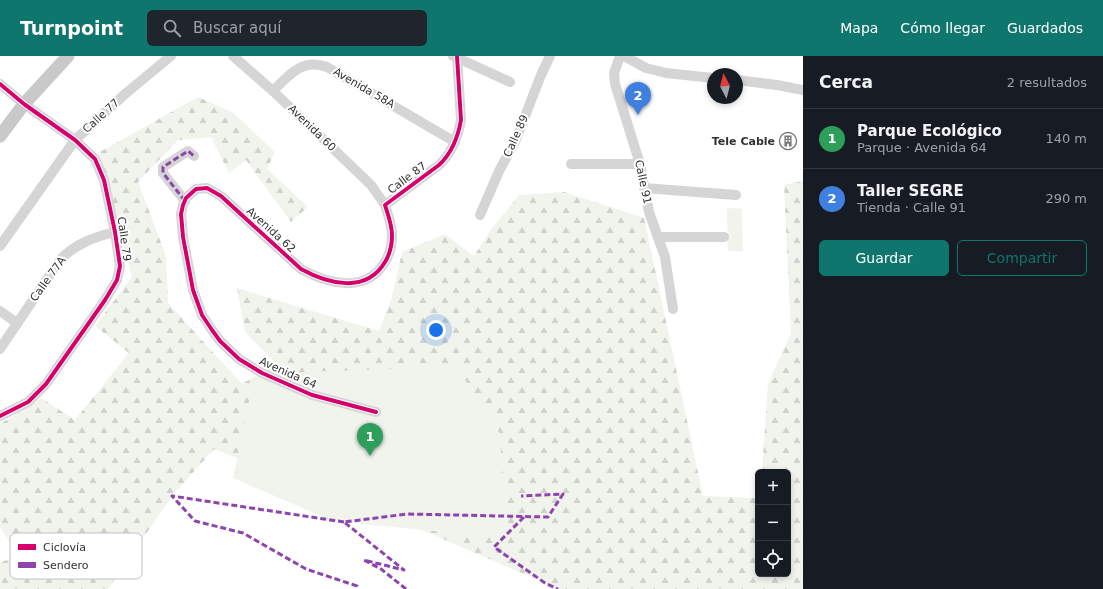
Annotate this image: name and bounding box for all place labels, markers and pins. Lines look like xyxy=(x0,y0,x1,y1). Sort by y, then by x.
pin: 2 xyxy=(625,82,651,115)
building icon: Tele Cable xyxy=(778,131,798,151)
place label: Tele Cable xyxy=(712,135,775,148)
pin: 1 xyxy=(357,423,383,456)

